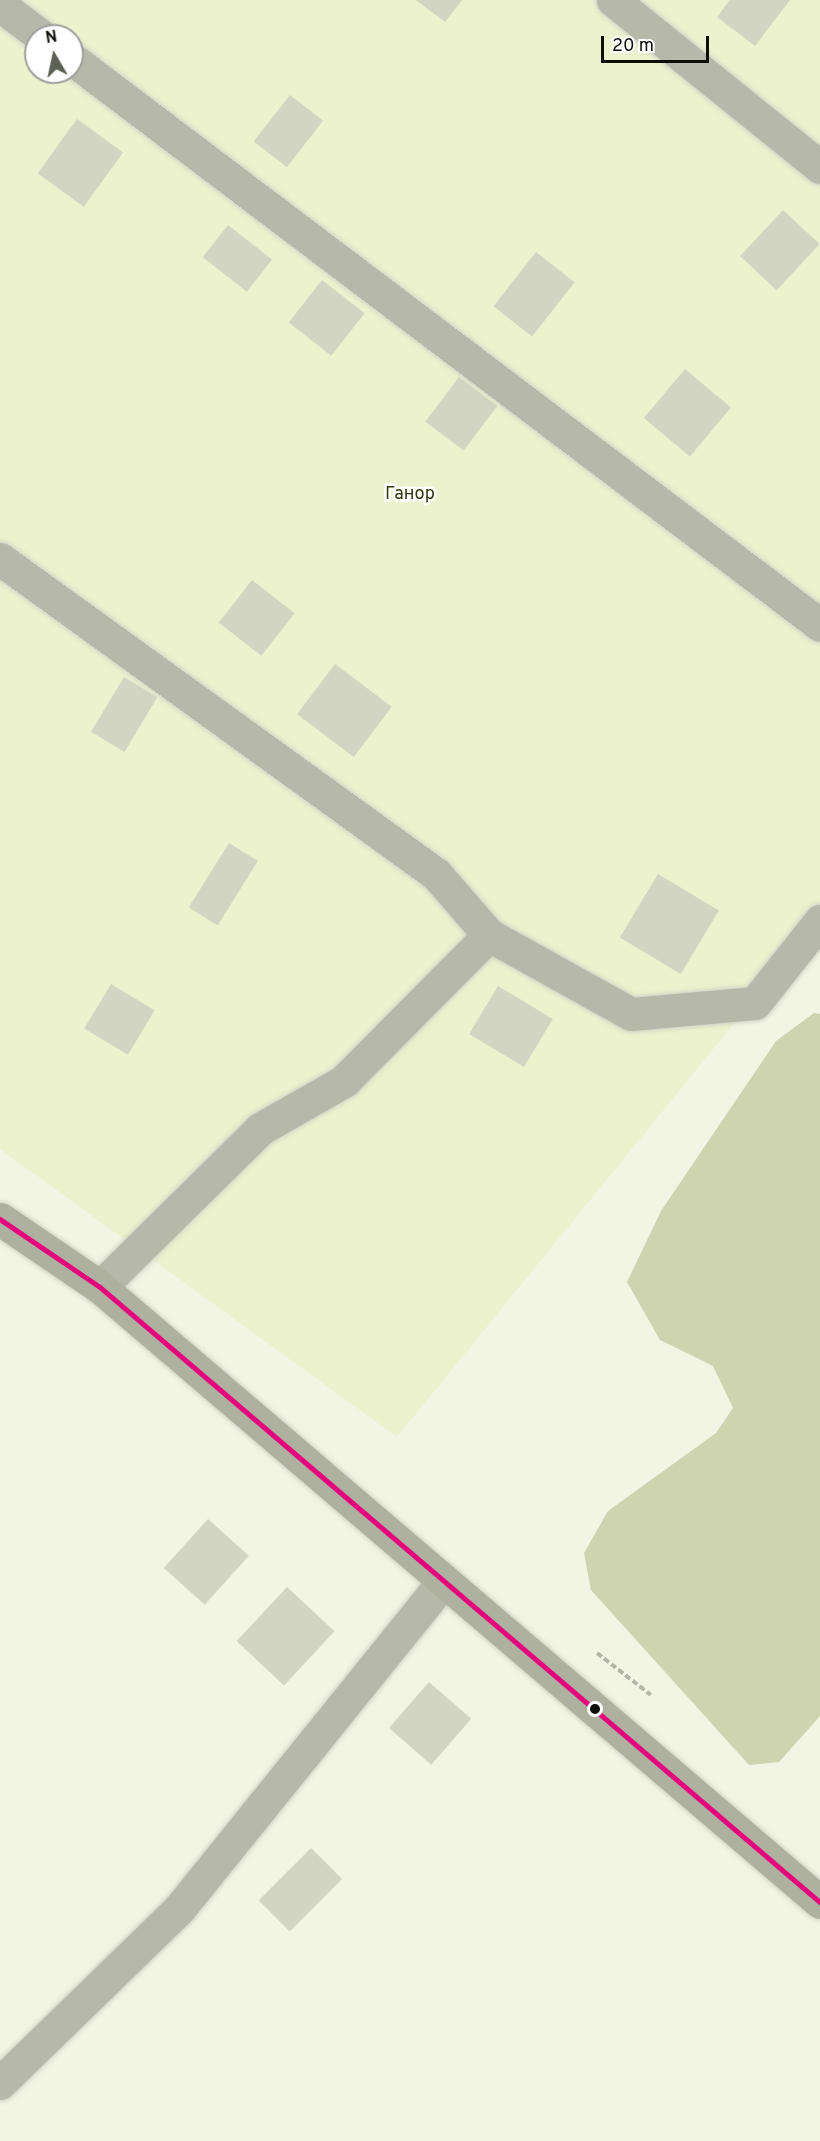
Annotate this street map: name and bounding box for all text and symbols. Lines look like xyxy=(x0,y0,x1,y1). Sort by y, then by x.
north arrow xyxy=(24,24,84,84)
scale bar xyxy=(604,24,712,62)
text: N xyxy=(44,27,59,49)
text: 20 m xyxy=(612,35,654,58)
park label: Ганор xyxy=(385,484,435,506)
unlabelled marker xyxy=(589,1703,601,1715)

